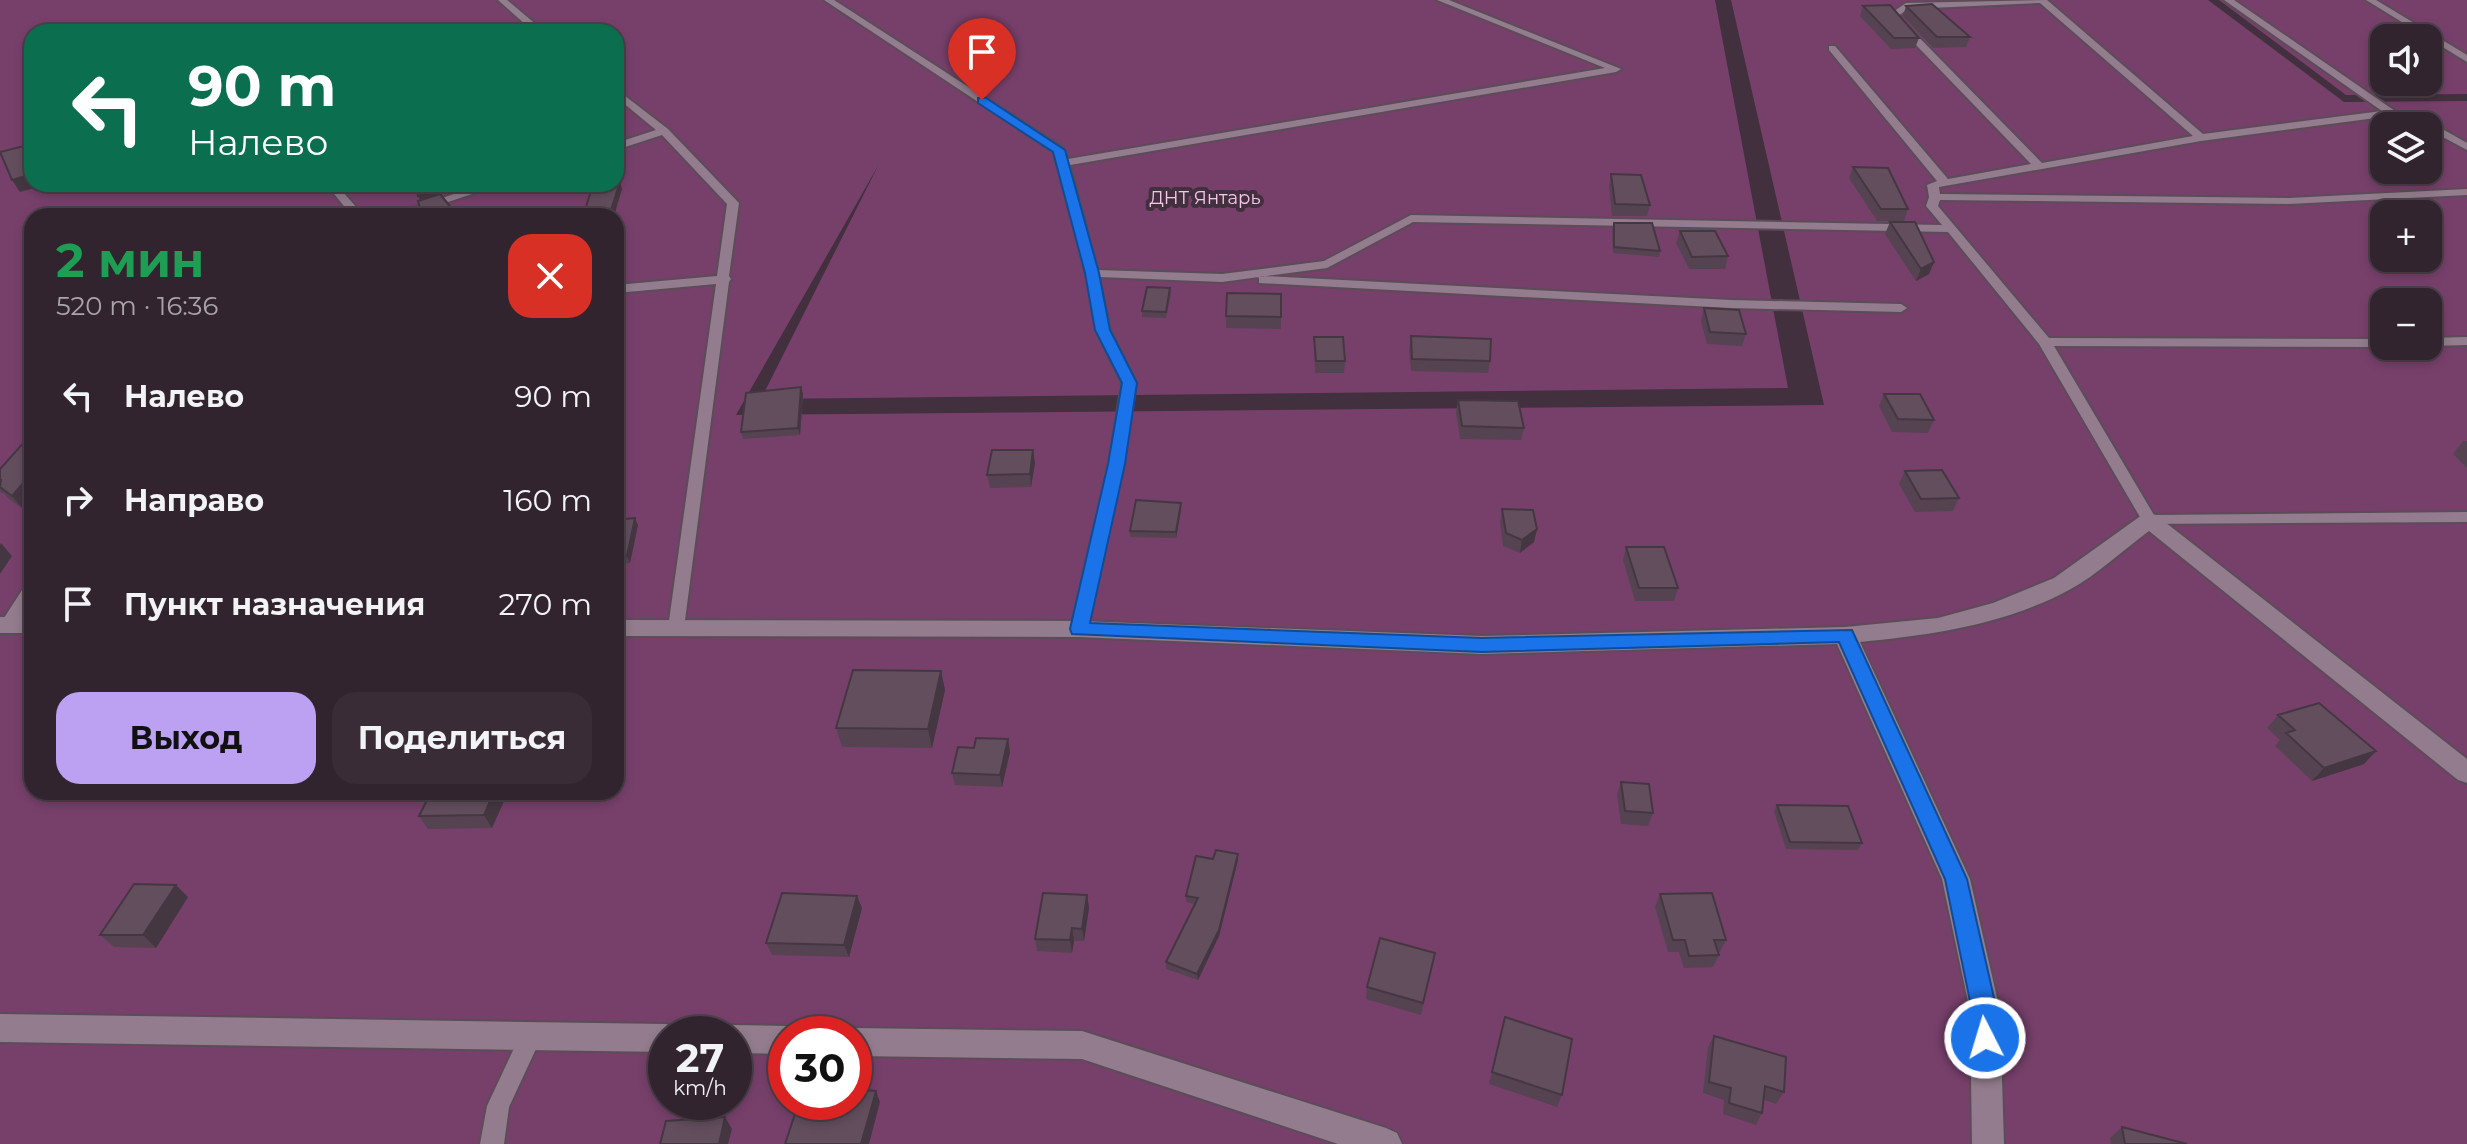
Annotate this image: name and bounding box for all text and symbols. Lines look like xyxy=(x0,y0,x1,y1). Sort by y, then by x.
pin xyxy=(948,18,1016,100)
map controls xyxy=(2370,24,2442,360)
button: sound xyxy=(2370,24,2442,96)
icon: arrive xyxy=(960,30,1004,74)
text: 90 m xyxy=(188,52,336,120)
icon: left xyxy=(56,56,160,160)
button: layers xyxy=(2370,112,2442,184)
text: Налево xyxy=(188,120,328,164)
park label: ДНТ Янтарь xyxy=(1149,187,1261,209)
button: + xyxy=(2370,200,2442,272)
text: 2 мин xyxy=(56,231,204,289)
button: close xyxy=(508,234,592,318)
button: − xyxy=(2370,288,2442,360)
text: 520 m · 16:36 xyxy=(56,290,218,322)
icon: left xyxy=(56,374,100,418)
text: Налево xyxy=(124,378,244,415)
text: 90 m xyxy=(514,378,592,415)
icon: right xyxy=(56,478,100,522)
text: Направо xyxy=(124,482,264,519)
text: 160 m xyxy=(503,482,592,519)
icon: arrive xyxy=(56,582,100,626)
text: Пункт назначения xyxy=(124,586,425,623)
text: 270 m xyxy=(498,586,592,623)
button: Выход xyxy=(56,692,316,784)
button: Поделиться xyxy=(332,692,592,784)
position arrow xyxy=(1943,996,2027,1080)
speed limit sign: 30 xyxy=(768,1016,872,1120)
text: 27 xyxy=(676,1033,724,1082)
text: km/h xyxy=(673,1076,727,1100)

